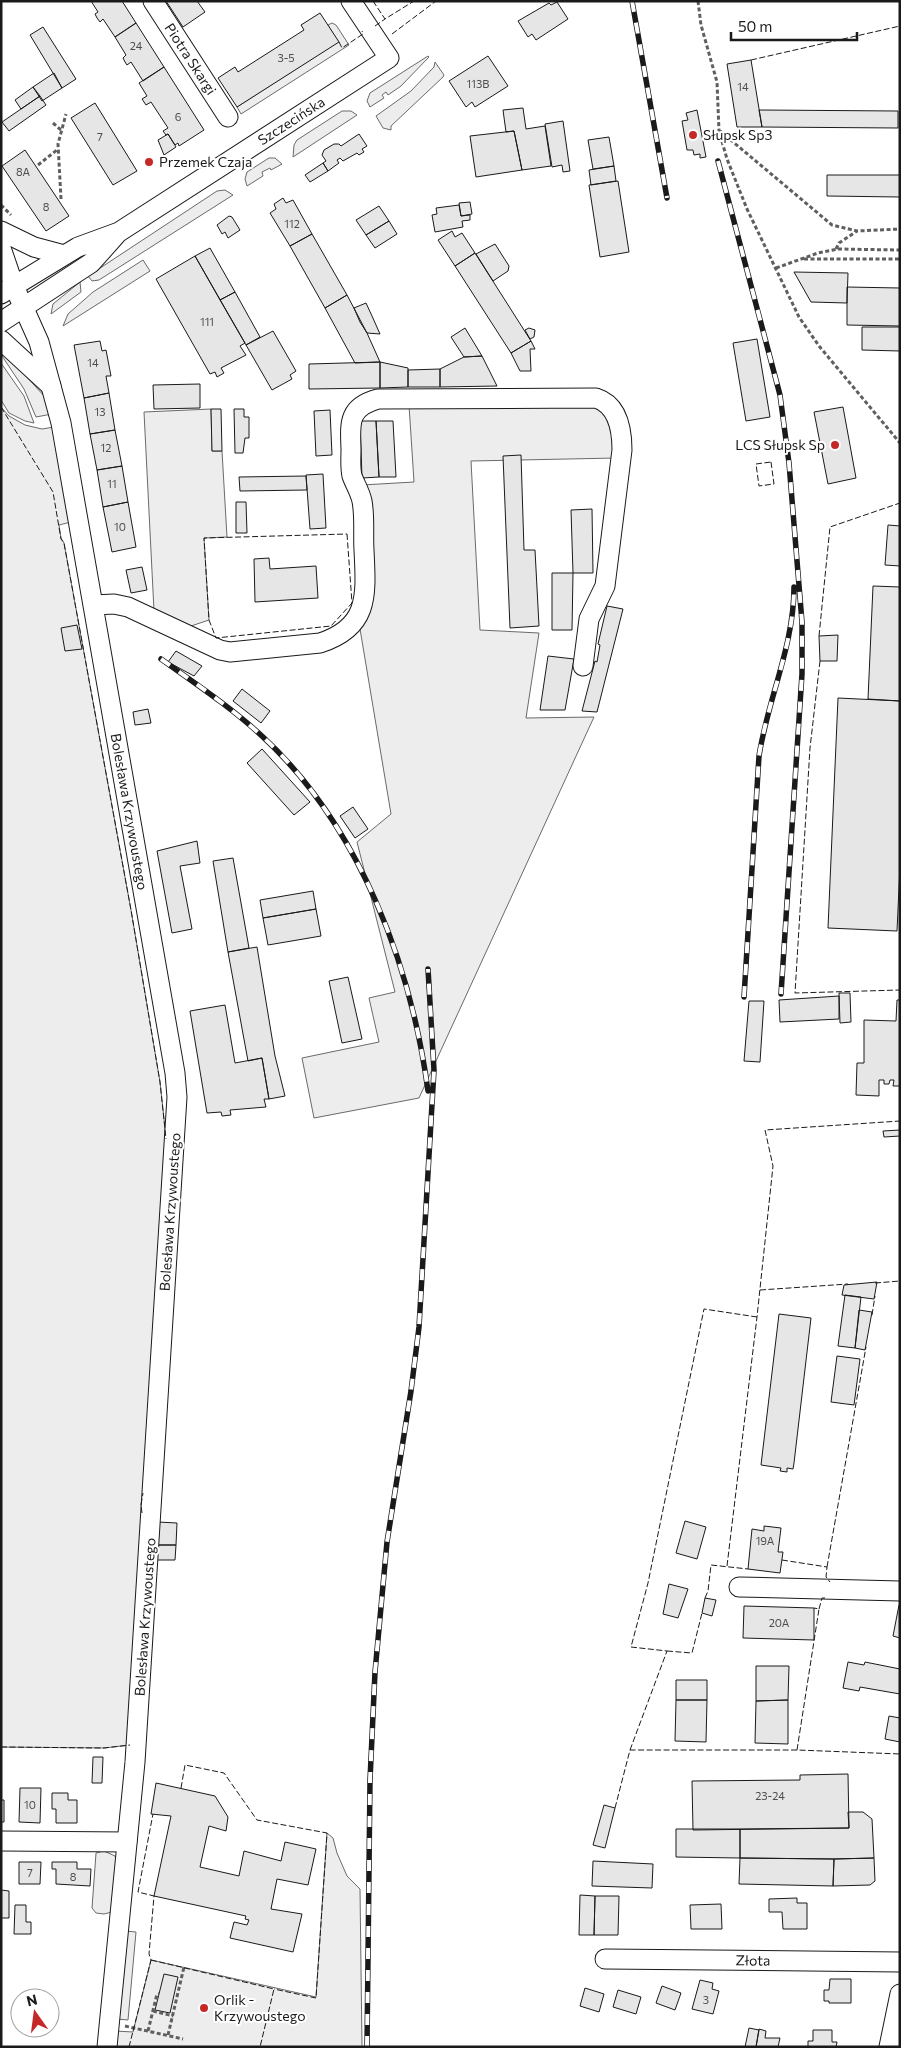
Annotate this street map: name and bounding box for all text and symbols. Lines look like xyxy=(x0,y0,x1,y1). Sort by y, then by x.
scale bar xyxy=(731,10,857,42)
text: 50 m xyxy=(738,17,772,35)
street label: Piotra Skargi xyxy=(162,20,220,98)
house number: 24 xyxy=(130,39,143,52)
house number: 3-5 xyxy=(277,51,295,64)
house number: 113B xyxy=(467,77,489,90)
house number: 14 xyxy=(737,80,749,93)
street label: Szczecińska xyxy=(254,93,328,148)
house number: 6 xyxy=(175,110,182,123)
place label: Słupsk Sp3 xyxy=(703,126,773,143)
marker: Słupsk Sp3 xyxy=(687,129,699,141)
house number: 7 xyxy=(97,130,103,143)
place label: Przemek Czaja xyxy=(159,153,252,170)
marker: Przemek Czaja xyxy=(143,156,155,168)
house number: 8A xyxy=(16,165,30,178)
house number: 8 xyxy=(43,200,50,213)
house number: 112 xyxy=(284,217,300,230)
house number: 111 xyxy=(200,315,214,328)
house number: 14 xyxy=(87,356,99,369)
house number: 13 xyxy=(95,405,105,418)
place label: LCS Słupsk Sp xyxy=(735,436,825,453)
marker: LCS Słupsk Sp xyxy=(829,439,841,451)
house number: 12 xyxy=(101,441,111,454)
house number: 11 xyxy=(107,477,117,490)
house number: 10 xyxy=(114,520,126,533)
street label: Bolesława Krzywoustego xyxy=(108,732,152,891)
street label: Bolesława Krzywoustego xyxy=(155,1132,184,1292)
house number: 19A xyxy=(756,1534,775,1547)
street label: Bolesława Krzywoustego xyxy=(130,1537,159,1697)
house number: 20A xyxy=(769,1616,790,1629)
house number: 23-24 xyxy=(755,1789,785,1802)
house number: 10 xyxy=(24,1798,36,1811)
house number: 7 xyxy=(27,1866,33,1879)
house number: 8 xyxy=(70,1870,77,1883)
street label: Złota xyxy=(735,1951,771,1969)
north arrow xyxy=(10,1988,60,2038)
text: N xyxy=(25,1990,39,2009)
place label: Orlik - Krzywoustego xyxy=(214,1991,306,2024)
house number: 3 xyxy=(703,1993,709,2006)
marker: Orlik - Krzywoustego xyxy=(198,2002,210,2014)

